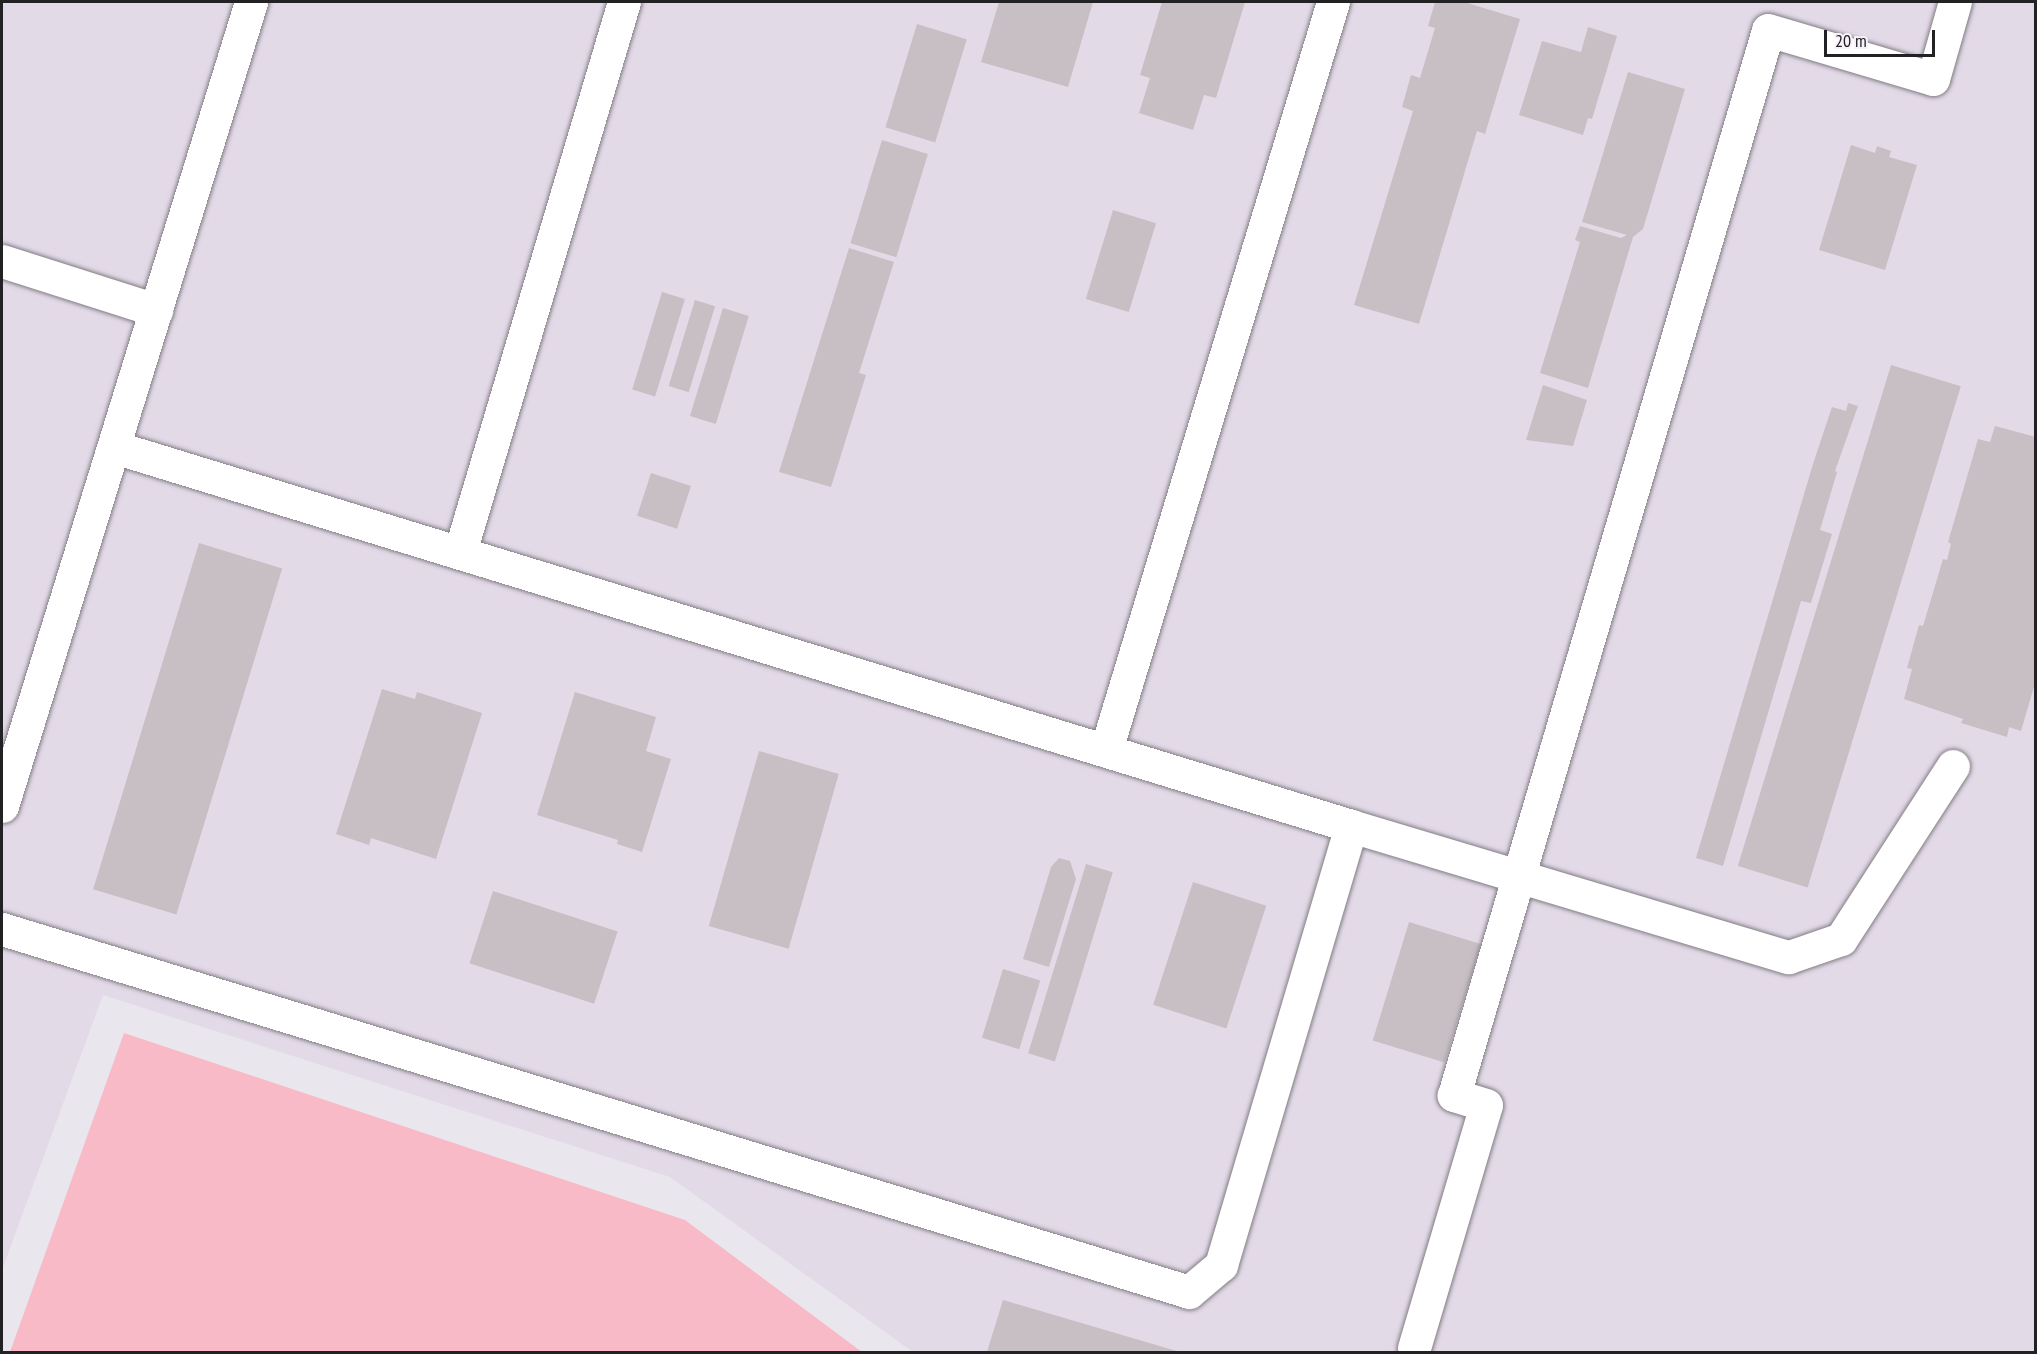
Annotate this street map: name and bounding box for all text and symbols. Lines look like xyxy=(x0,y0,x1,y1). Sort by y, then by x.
scale bar xyxy=(1827,18,1938,56)
text: 20 m xyxy=(1835,29,1867,52)

